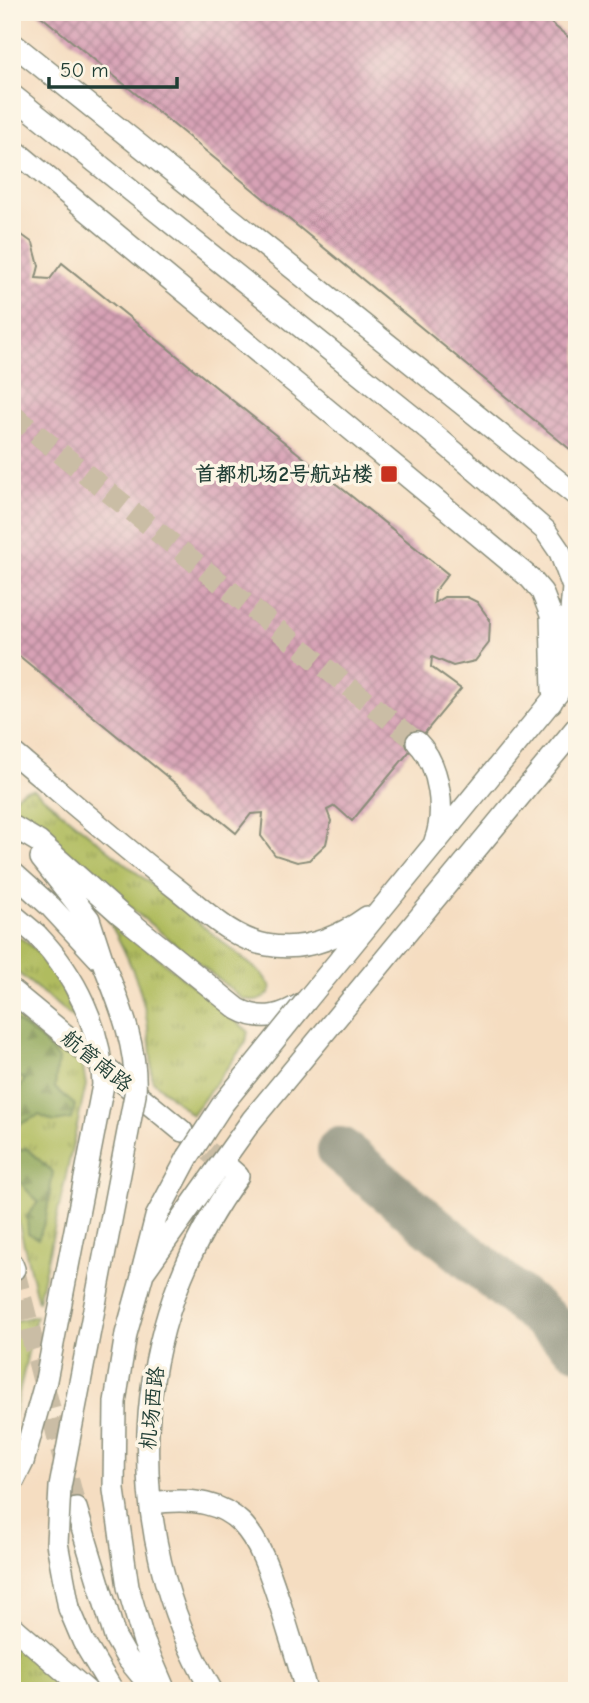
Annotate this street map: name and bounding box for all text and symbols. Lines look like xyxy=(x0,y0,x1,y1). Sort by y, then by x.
scale bar xyxy=(49,46,177,90)
text: 50 m xyxy=(60,58,109,82)
place label: 首都机场2号航站楼 xyxy=(195,462,373,486)
marker: 首都机场2号航站楼 xyxy=(379,464,399,484)
street label: 航管南路 xyxy=(57,1025,137,1097)
street label: 机场西路 xyxy=(136,1365,168,1451)

